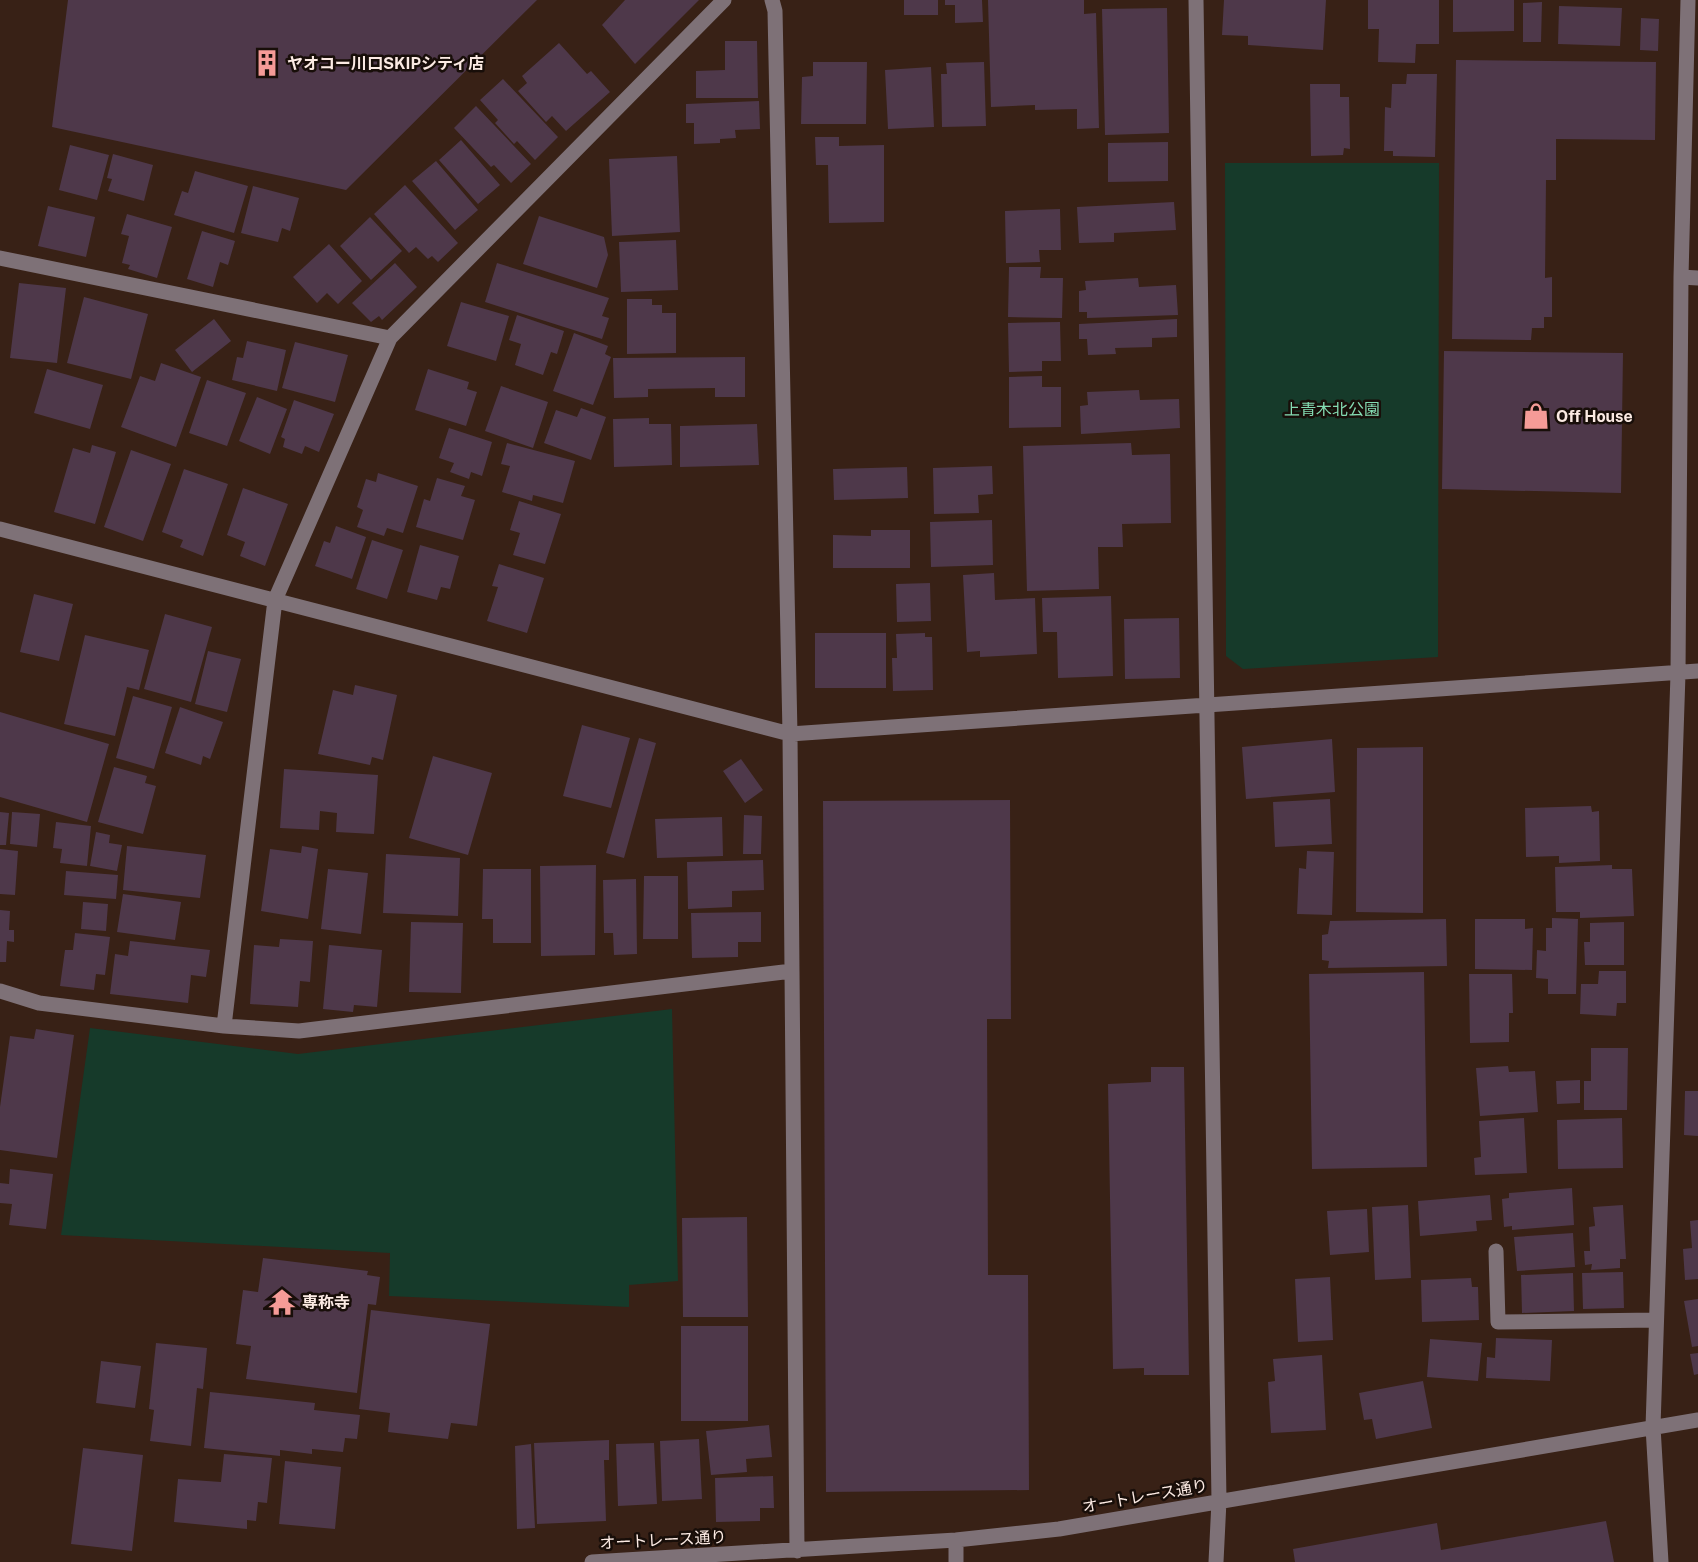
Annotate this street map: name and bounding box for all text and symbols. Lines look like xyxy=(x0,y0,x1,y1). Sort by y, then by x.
building icon: ヤオコー川口SKIPシティ店 xyxy=(252,48,282,78)
place label: ヤオコー川口SKIPシティ店 xyxy=(287,54,484,73)
park label: 上青木北公園 xyxy=(1284,400,1380,419)
shop icon: Off House xyxy=(1521,401,1551,431)
place label: Off House xyxy=(1556,407,1633,426)
temple icon: 専称寺 xyxy=(267,1287,297,1317)
place label: 専称寺 xyxy=(302,1293,350,1312)
street label: オートレース通り xyxy=(1081,1476,1209,1516)
street label: オートレース通り xyxy=(599,1527,727,1553)

